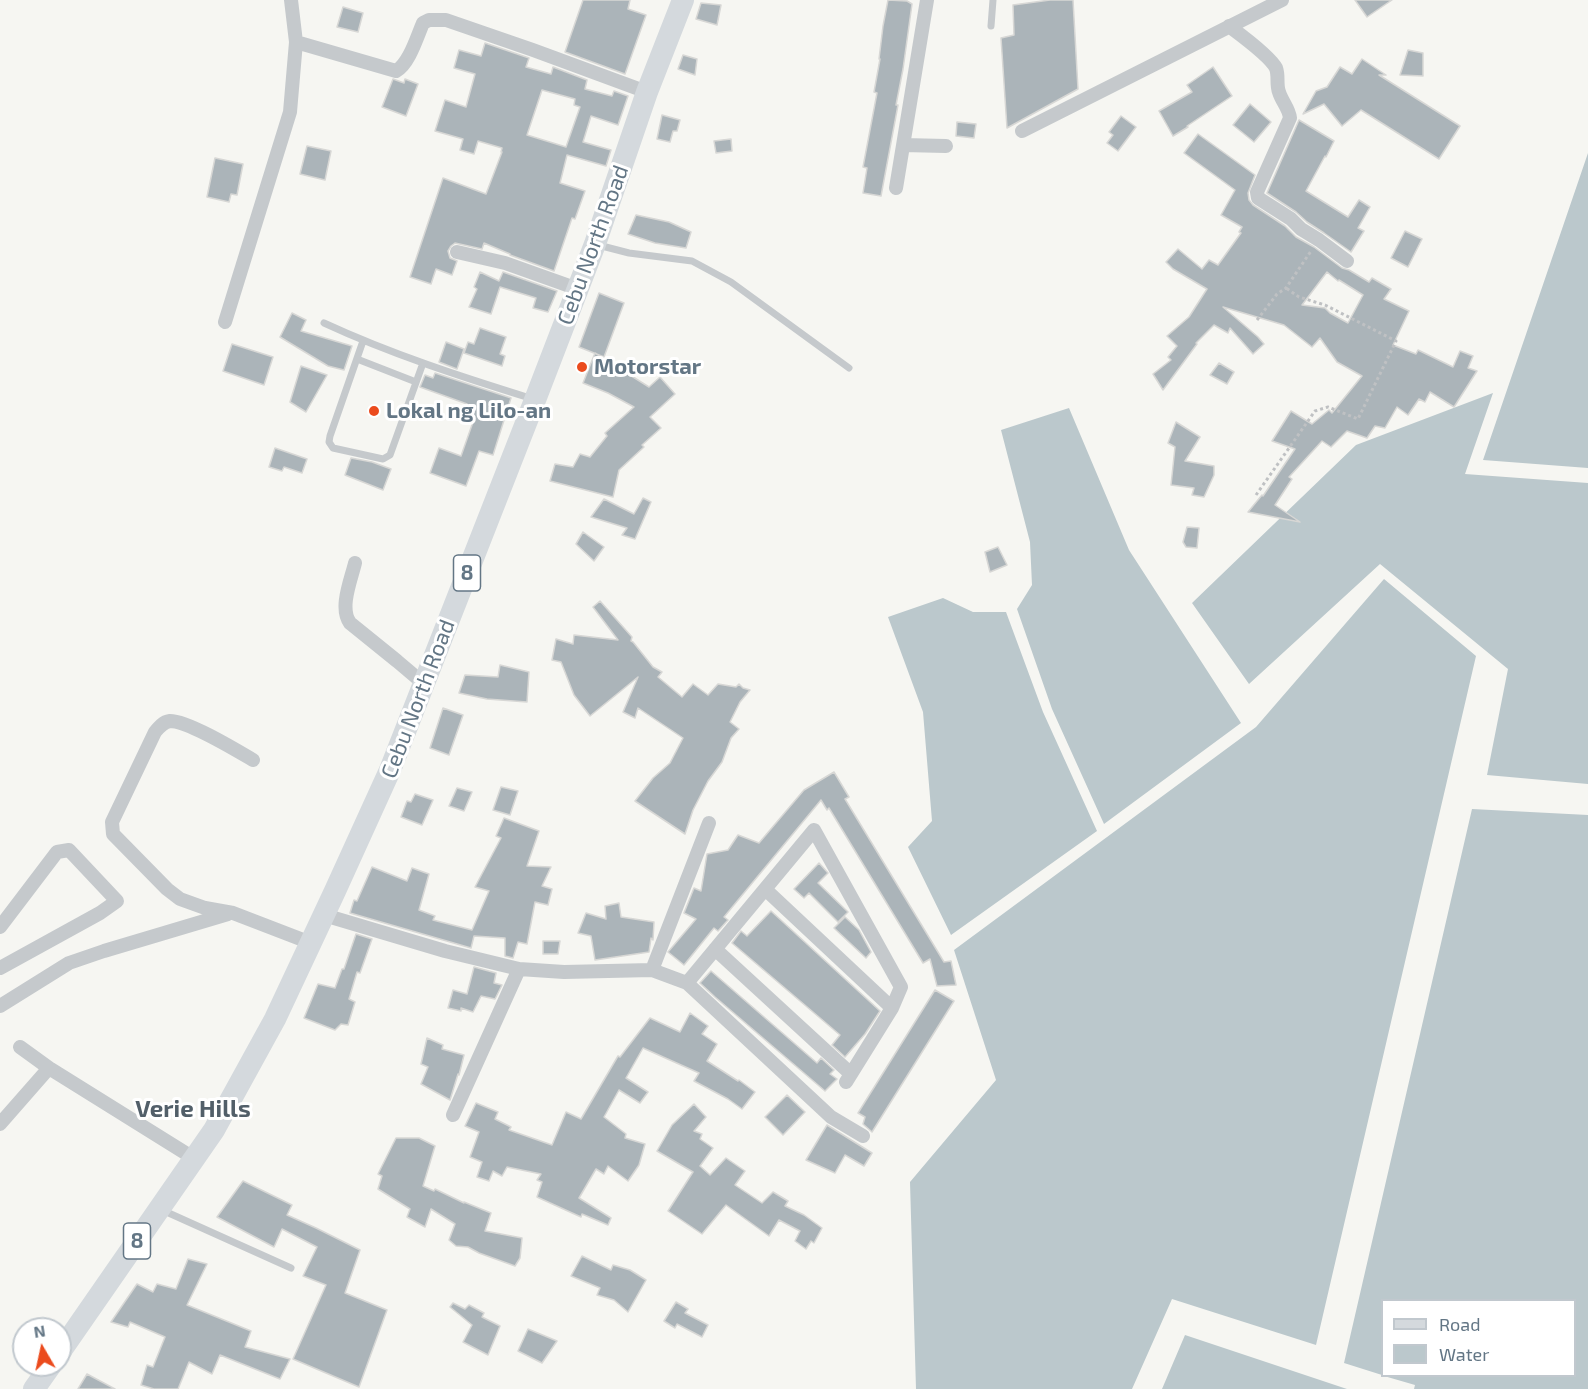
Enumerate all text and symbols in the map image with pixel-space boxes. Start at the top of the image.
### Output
street label: Cebu North Road [552,162,634,328]
place label: Motorstar [594,354,701,380]
marker: Motorstar [575,360,589,374]
place label: Lokal ng Lilo-an [386,398,551,424]
marker: Lokal ng Lilo-an [367,404,381,418]
road number: 8 [454,555,480,591]
street label: Cebu North Road [376,616,460,782]
district label: Verie Hills [135,1095,251,1123]
road number: 8 [124,1223,150,1259]
legend [1381,1299,1576,1377]
text: Road [1439,1313,1480,1335]
north arrow [12,1317,72,1377]
text: N [32,1320,47,1341]
text: Water [1439,1343,1489,1365]

